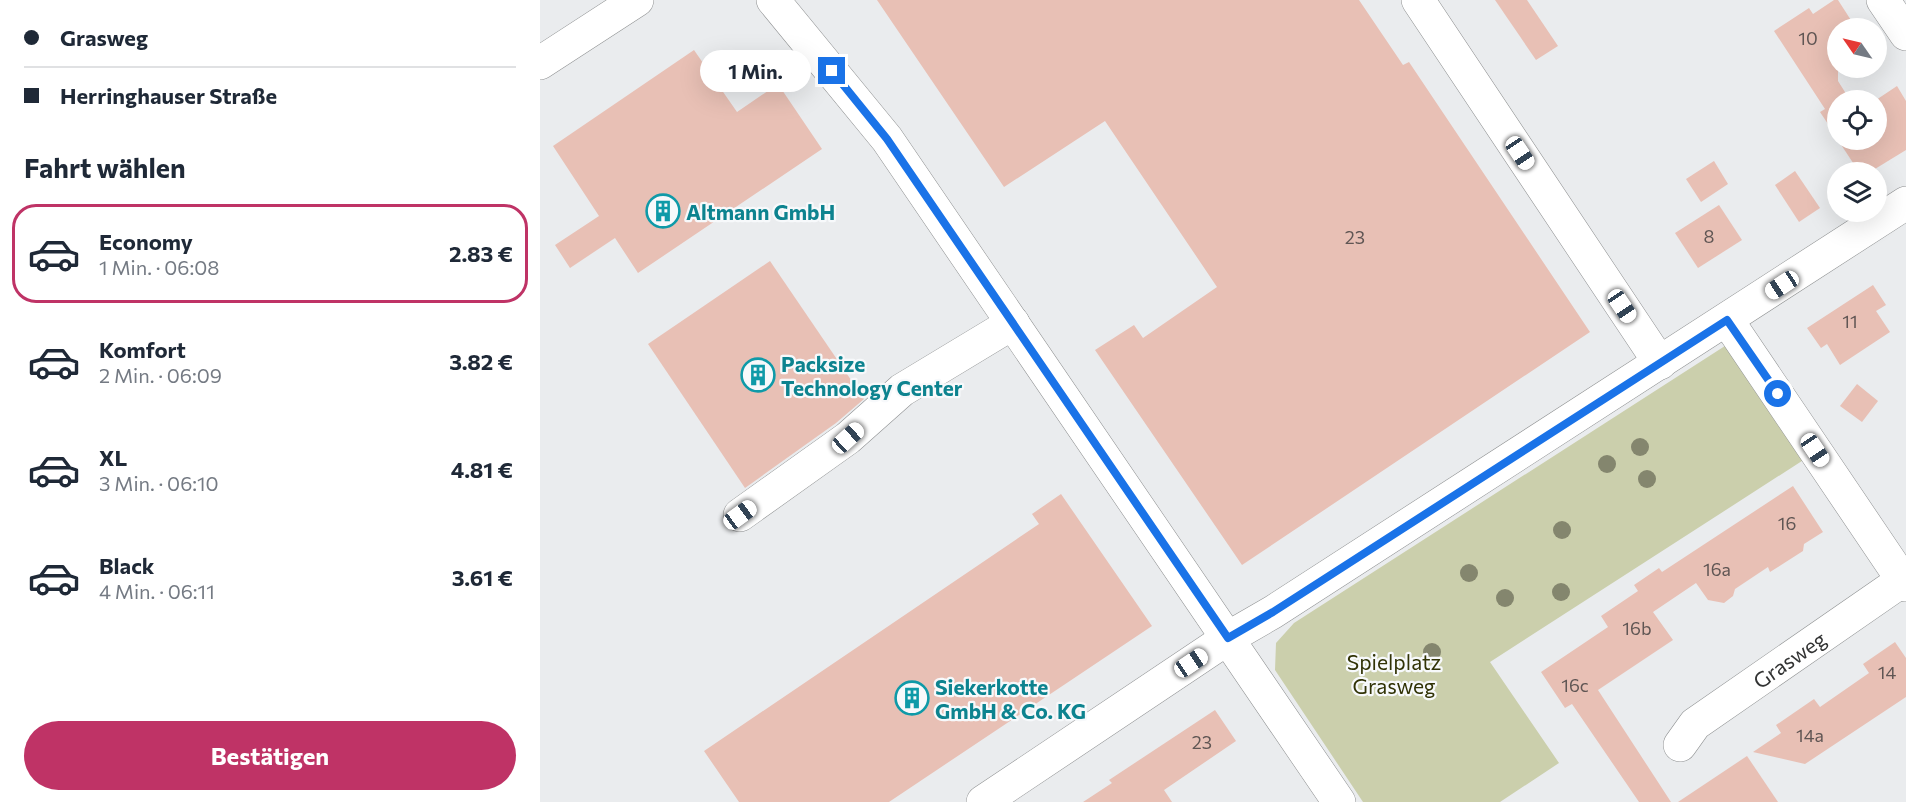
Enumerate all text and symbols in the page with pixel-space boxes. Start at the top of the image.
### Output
north arrow [1827,18,1887,78]
map controls [1827,18,1887,222]
text: Grasweg [60,24,148,51]
house number: 10 [1798,27,1818,49]
callout: 1 Min. [700,50,811,92]
route end [818,57,845,84]
text: 1 Min. [728,59,783,83]
text: Herringhauser Straße [60,82,277,109]
button: locate [1827,90,1887,150]
car [1502,133,1538,173]
text: Fahrt wählen [24,151,186,184]
button: layers [1827,162,1887,222]
building icon: Altmann GmbH [645,193,681,229]
place label: Altmann GmbH [686,199,835,224]
house number: 8 [1704,225,1715,247]
house number: 23 [1345,226,1365,248]
icon: car [27,227,81,281]
text: Economy [99,228,193,255]
text: 2.83 € [449,240,513,267]
text: 1 Min. · 06:08 [99,255,219,279]
car [1762,268,1802,302]
car [1604,286,1640,326]
house number: 11 [1842,310,1858,332]
icon: car [27,335,81,389]
text: Komfort [99,336,186,363]
text: 3.82 € [449,348,513,375]
place label: Packsize Technology Center [781,351,963,400]
building icon: Packsize Technology Center [740,357,776,393]
text: 2 Min. · 06:09 [99,363,222,387]
route start [1764,380,1791,407]
car [829,419,867,457]
car [1797,430,1833,470]
icon: car [27,443,81,497]
text: XL [99,444,127,471]
text: 4.81 € [451,456,513,483]
text: 3 Min. · 06:10 [99,471,219,495]
car [720,497,760,533]
house number: 16 [1778,512,1796,534]
icon: car [27,551,81,605]
text: Black [99,552,154,579]
house number: 16a [1703,558,1731,580]
text: 3.61 € [452,564,513,591]
text: 4 Min. · 06:11 [99,579,215,603]
house number: 16b [1622,617,1652,639]
street label: Grasweg [1748,625,1830,693]
car [1171,645,1211,681]
park label: Spielplatz Grasweg [1347,649,1441,698]
house number: 14 [1878,661,1896,683]
place label: Siekerkotte GmbH & Co. KG [935,674,1086,723]
house number: 16c [1561,674,1589,696]
building icon: Siekerkotte GmbH & Co. KG [894,680,930,716]
button: Bestätigen [24,721,516,790]
house number: 14a [1796,724,1824,746]
house number: 23 [1192,731,1212,753]

